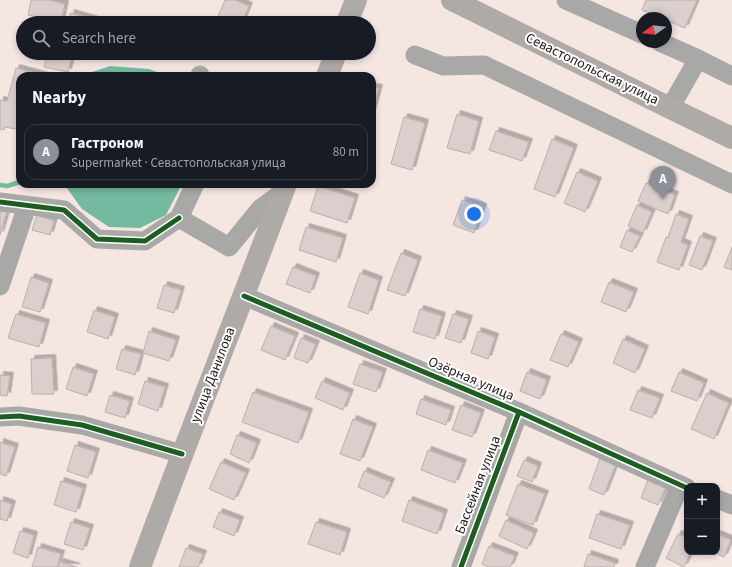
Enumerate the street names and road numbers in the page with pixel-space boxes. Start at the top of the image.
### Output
street label: Севастопольская улица [522,28,662,110]
street label: улица Данилова [186,324,240,426]
street label: Озёрная улица [425,352,517,406]
street label: Бассейная улица [450,433,506,537]

